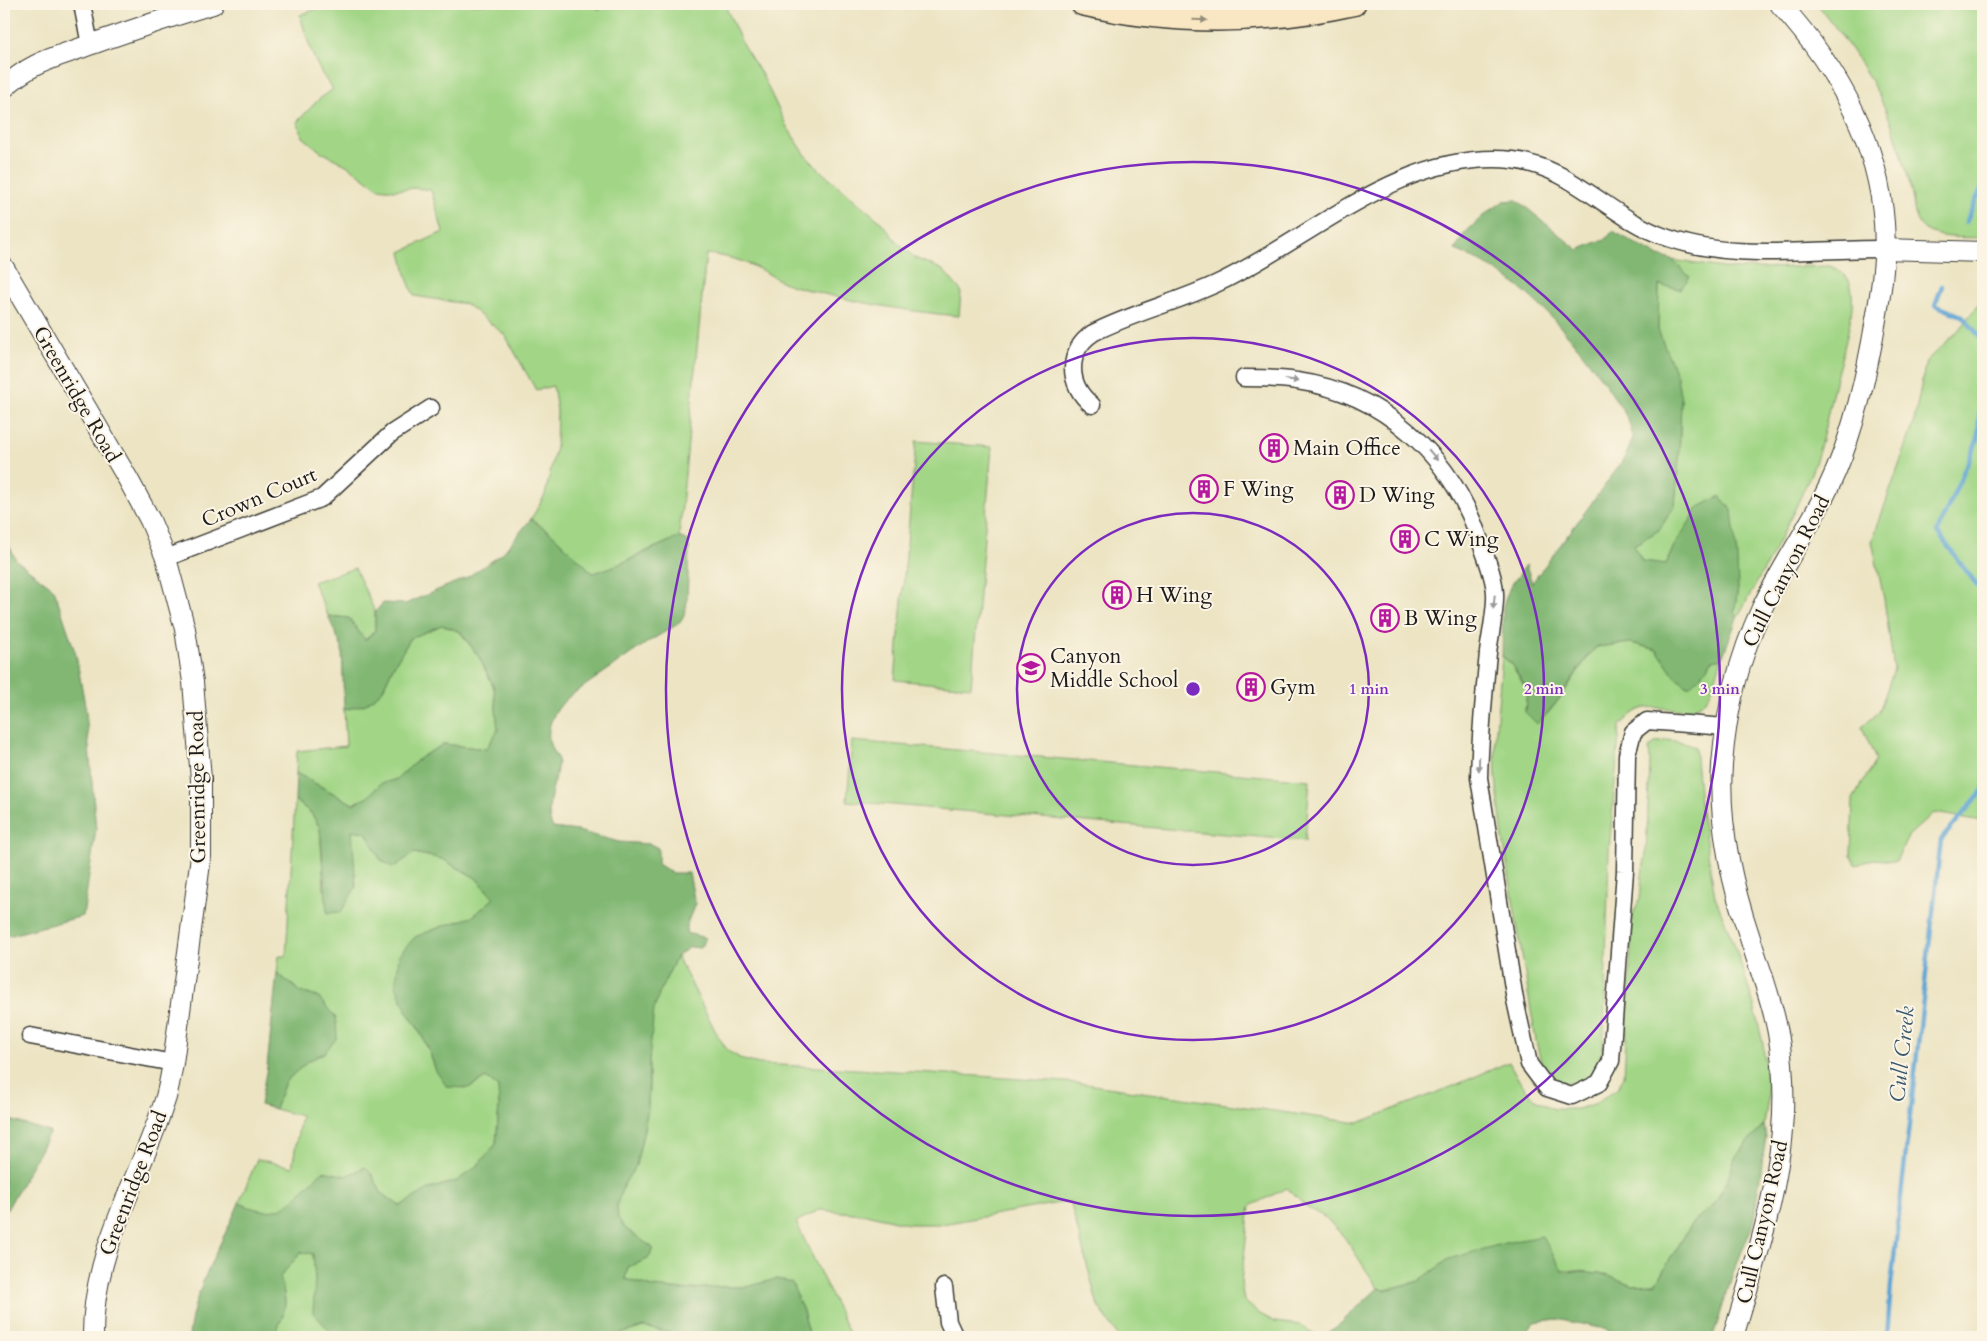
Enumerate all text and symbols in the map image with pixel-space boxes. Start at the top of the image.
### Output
one-way arrow [1192,16,1208,24]
street label: Greenridge Road [26,321,127,468]
one-way arrow [1285,377,1301,385]
building icon: Main Office [1259,433,1289,463]
place label: Main Office [1293,434,1401,463]
one-way arrow [1427,448,1438,461]
street label: Crown Court [197,460,322,535]
building icon: F Wing [1189,474,1219,504]
place label: F Wing [1223,475,1294,504]
building icon: D Wing [1325,480,1355,510]
place label: D Wing [1359,481,1435,510]
street label: Cull Canyon Road [1736,490,1837,652]
building icon: C Wing [1390,524,1420,554]
place label: C Wing [1424,525,1499,554]
building icon: H Wing [1102,580,1132,610]
place label: H Wing [1136,581,1212,610]
one-way arrow [1490,595,1498,611]
building icon: B Wing [1370,603,1400,633]
place label: B Wing [1404,604,1477,633]
place label: Canyon Middle School [1050,642,1178,695]
school or university icon: Canyon Middle School [1016,653,1046,683]
building icon: Gym [1236,672,1266,702]
place label: Gym [1270,673,1316,702]
text: 1 min [1349,679,1389,699]
text: 2 min [1524,679,1564,699]
text: 3 min [1700,679,1740,699]
centre of rings [1184,680,1202,698]
street label: Greenridge Road [182,710,213,864]
one-way arrow [1475,756,1483,772]
water label: Cull Creek [1882,1005,1922,1104]
street label: Greenridge Road [92,1106,174,1260]
street label: Cull Canyon Road [1730,1137,1795,1307]

